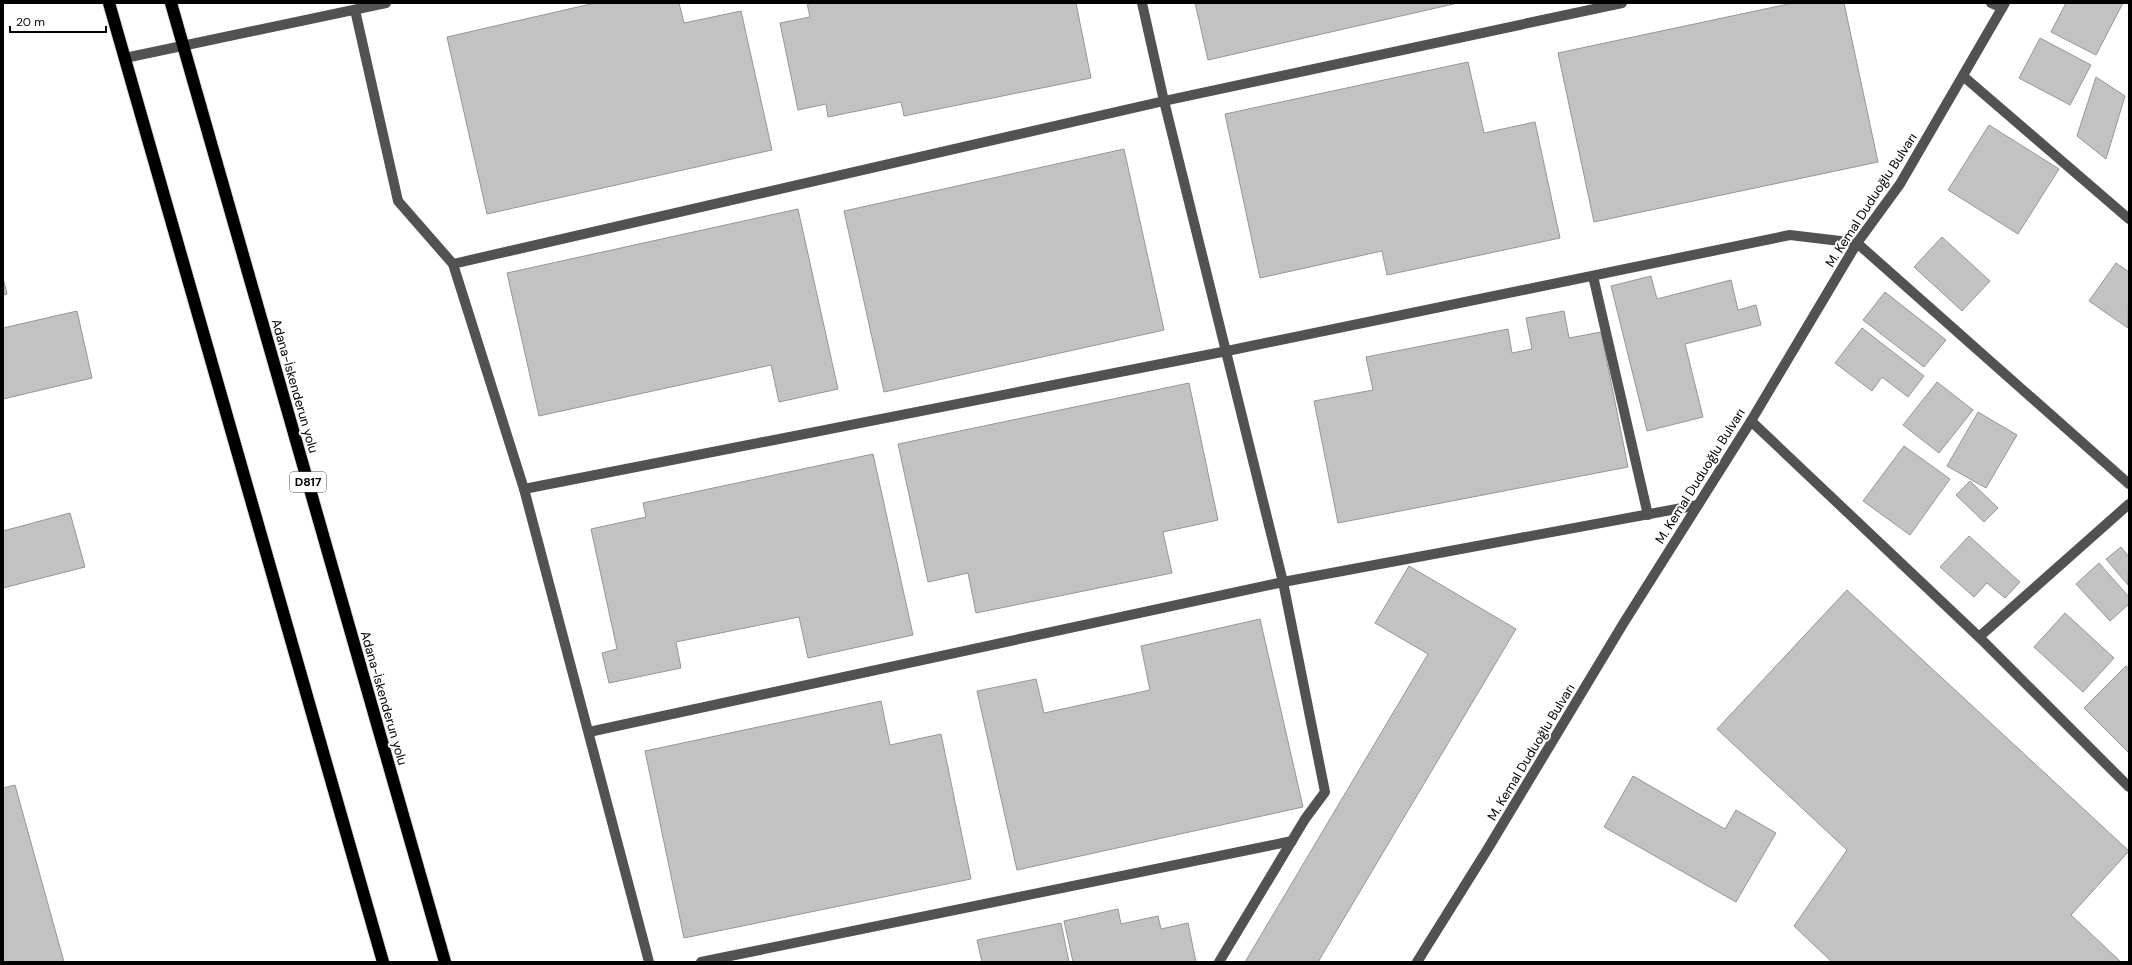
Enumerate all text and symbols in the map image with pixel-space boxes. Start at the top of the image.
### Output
scale bar [10,8,106,34]
text: 20 m [16,14,45,30]
street label: M. Kemal Duduoğlu Bulvarı [1821,130,1921,270]
street label: Adana-İskenderun yolu [268,317,322,455]
street label: M. Kemal Duduoğlu Bulvarı [1651,405,1749,547]
road number: D817 [290,472,326,492]
street label: Adana-İskenderun yolu [357,629,411,767]
street label: M. Kemal Duduoğlu Bulvarı [1483,681,1579,823]

